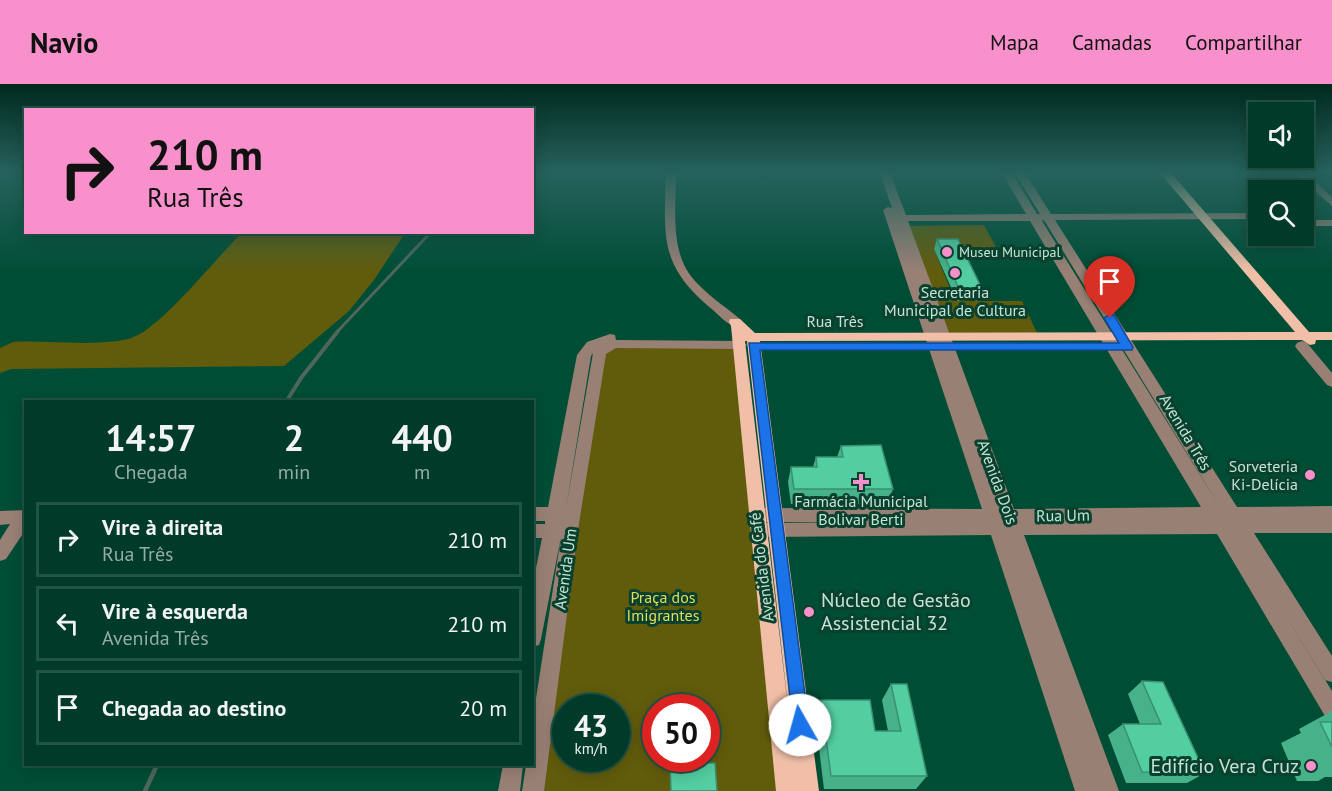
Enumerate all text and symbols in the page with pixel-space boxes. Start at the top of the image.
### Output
text: Navio [30,24,98,61]
text: Mapa [990,29,1039,56]
text: Camadas [1072,29,1152,56]
text: Compartilhar [1185,29,1302,56]
map controls [1248,102,1314,246]
button: sound [1248,102,1314,168]
text: 210 m [147,127,263,182]
icon: right [48,132,126,210]
text: Rua Três [147,180,244,214]
button: search [1248,180,1314,246]
place label: Museu Municipal [959,243,1061,261]
marker: Museu Municipal [940,245,954,259]
pin [1084,256,1135,318]
icon: arrive [1093,265,1126,298]
marker: Secretaria Municipal de Cultura [948,266,962,280]
place label: Secretaria Municipal de Cultura [884,282,1026,320]
street label: Rua Três [806,311,864,331]
street label: Avenida Três [1155,390,1217,474]
text: 14:57 [105,414,197,461]
text: 2 [284,414,304,461]
text: 440 [392,414,453,461]
street label: Avenida Dois [973,437,1023,527]
place label: Sorveteria Ki-Delícia [1229,456,1298,494]
text: Chegada [114,459,188,485]
text: min [278,459,310,485]
text: m [414,459,430,485]
marker: Sorveteria Ki-Delícia [1303,468,1317,482]
marker: Farmácia Municipal Bolivar Berti [854,475,868,489]
place label: Farmácia Municipal Bolivar Berti [794,491,928,529]
street label: Rua Um [1036,505,1090,525]
street label: Avenida do Café [744,511,778,623]
text: Vire à direita [102,513,223,541]
icon: right [51,523,84,556]
text: 210 m [447,526,507,554]
street label: Avenida Um [549,527,581,611]
text: Rua Três [102,541,174,567]
park label: Praça dos Imigrantes [627,587,700,625]
place label: Núcleo de Gestão Assistencial 32 [821,587,971,636]
text: Vire à esquerda [102,597,248,625]
marker: Núcleo de Gestão Assistencial 32 [802,605,816,619]
icon: left [51,607,84,640]
text: 210 m [447,610,507,638]
text: Avenida Três [102,625,209,651]
icon: arrive [51,691,84,724]
position arrow [768,693,832,757]
text: Chegada ao destino [102,694,286,722]
text: 20 m [459,694,507,722]
speed limit sign: 50 [642,694,720,772]
text: 43 [574,706,608,745]
text: km/h [575,739,607,758]
place label: Edifício Vera Cruz [1151,753,1299,779]
marker: Edifício Vera Cruz [1304,759,1318,773]

